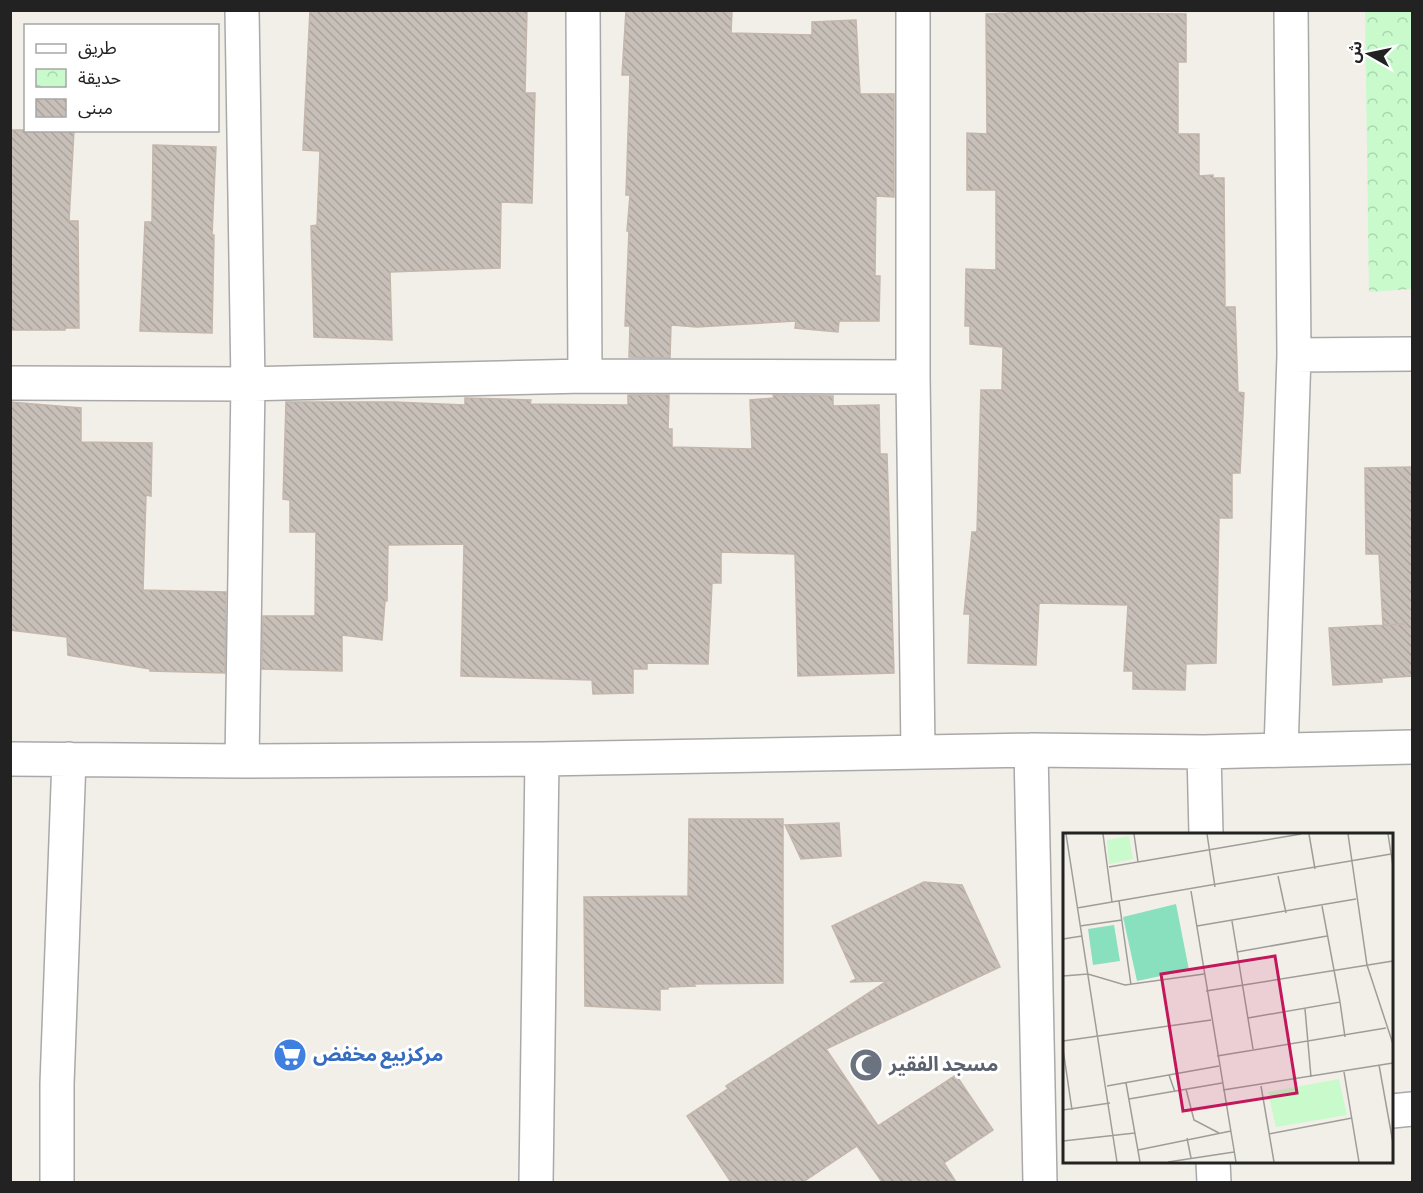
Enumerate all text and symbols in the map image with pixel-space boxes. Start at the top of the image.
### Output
legend [24,24,219,132]
north arrow [1339,24,1399,84]
text: طريق [78,38,117,59]
text: ش [1345,39,1367,64]
text: حديقة [78,68,121,89]
text: مبنى [78,98,113,119]
inset map [1063,833,1393,1163]
supermarket icon: مركزبيع مخفض [272,1037,308,1073]
place label: مركزبيع مخفض [313,1043,444,1069]
mosque icon: مسجد الفقير [848,1047,884,1083]
place label: مسجد الفقير [888,1053,998,1077]

